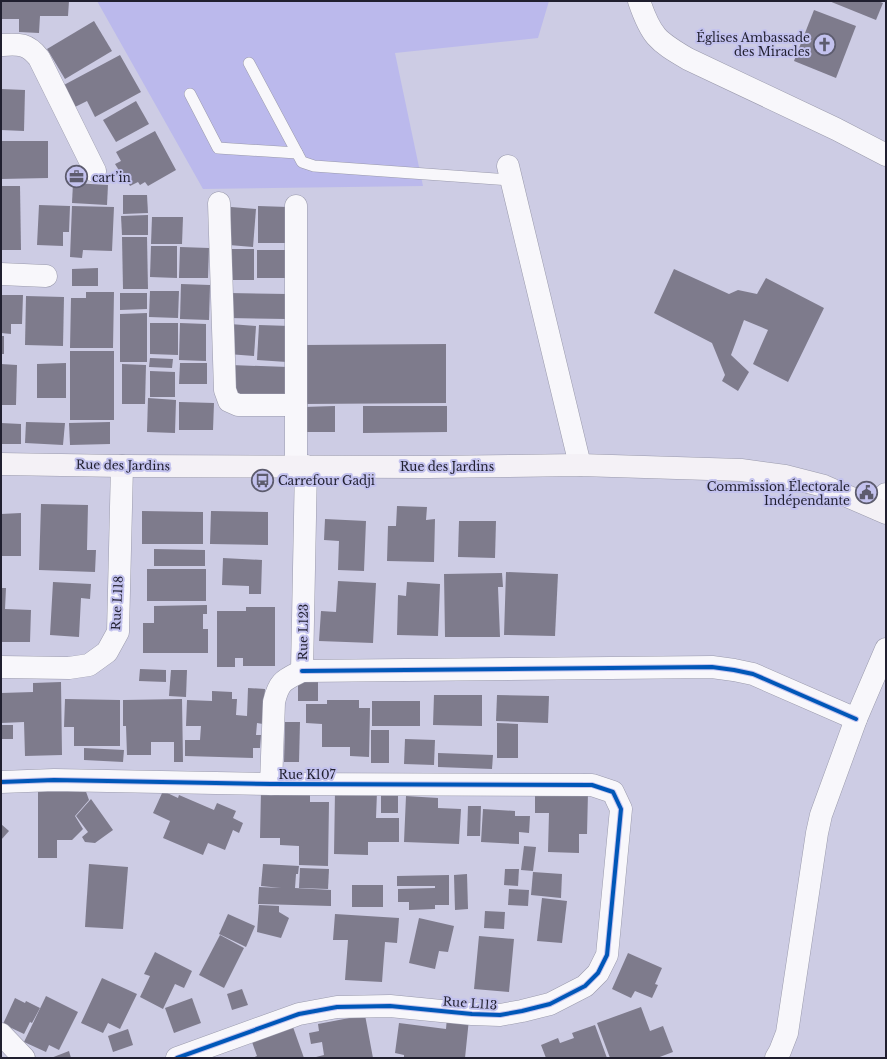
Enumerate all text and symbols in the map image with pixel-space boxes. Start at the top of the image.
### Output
place label: Églises Ambassade des Miracles [696,29,810,59]
church icon: Églises Ambassade des Miracles [812,31,838,57]
office icon: cart’in [64,164,90,190]
place label: cart’in [92,170,131,185]
street label: Rue des Jardins [76,457,170,473]
street label: Rue des Jardins [400,459,494,474]
bus stop icon: Carrefour Gadji [249,467,275,493]
place label: Carrefour Gadji [278,473,375,488]
place label: Commission Électorale Indépendante [707,478,850,508]
public building icon: Commission Électorale Indépendante [853,480,879,506]
street label: Rue L118 [108,575,126,631]
street label: Rue L123 [295,604,311,660]
street label: Rue K107 [278,767,337,782]
street label: Rue L113 [442,994,498,1012]

